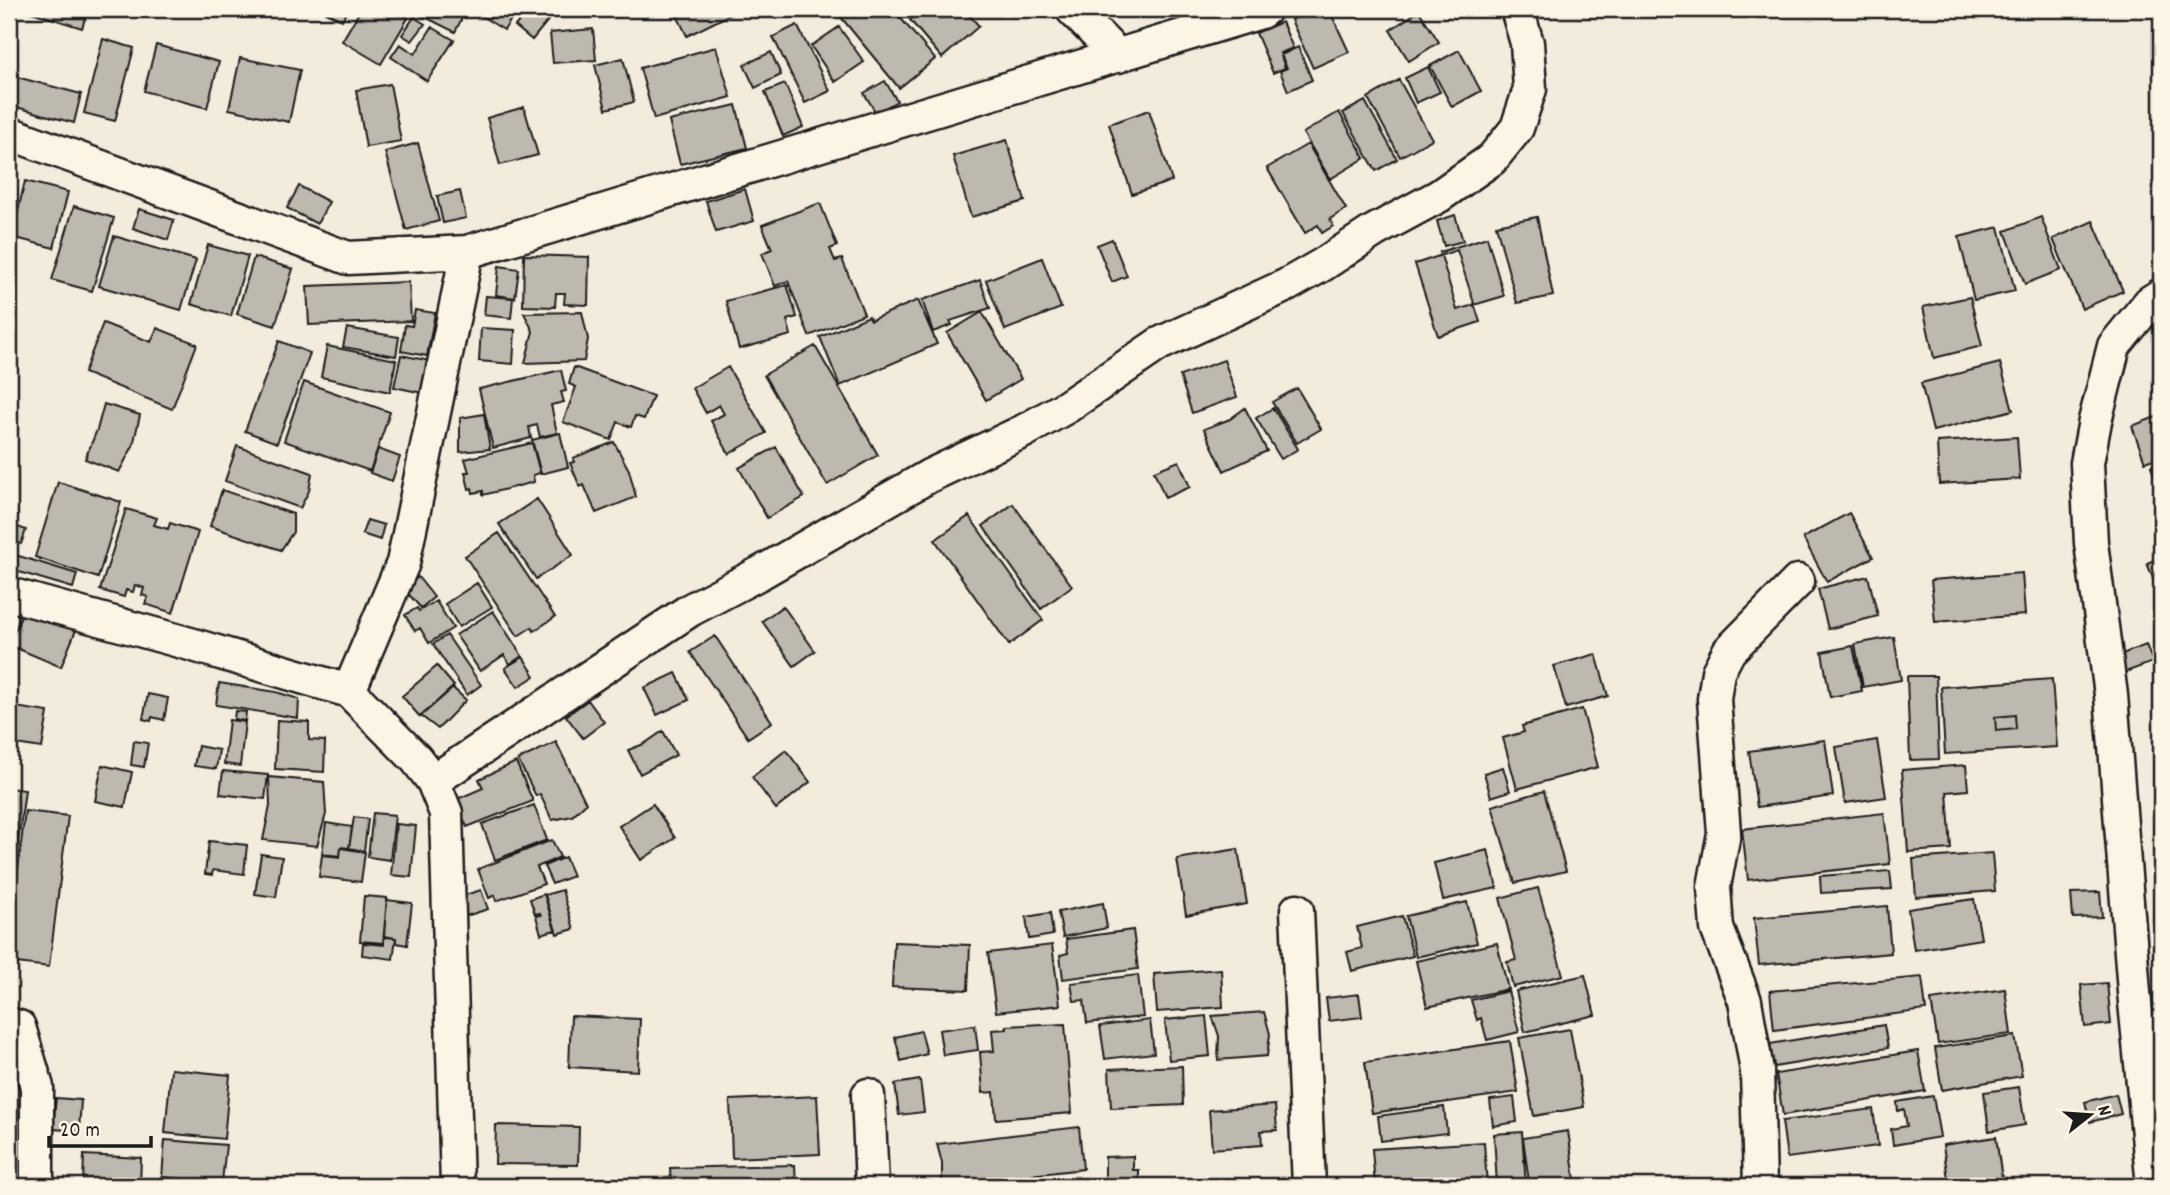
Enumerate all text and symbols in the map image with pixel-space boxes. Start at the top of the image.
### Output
north arrow [2054,1080,2124,1150]
text: N [2089,1103,2117,1119]
scale bar [49,1104,150,1148]
text: 20 m [60,1117,100,1147]

